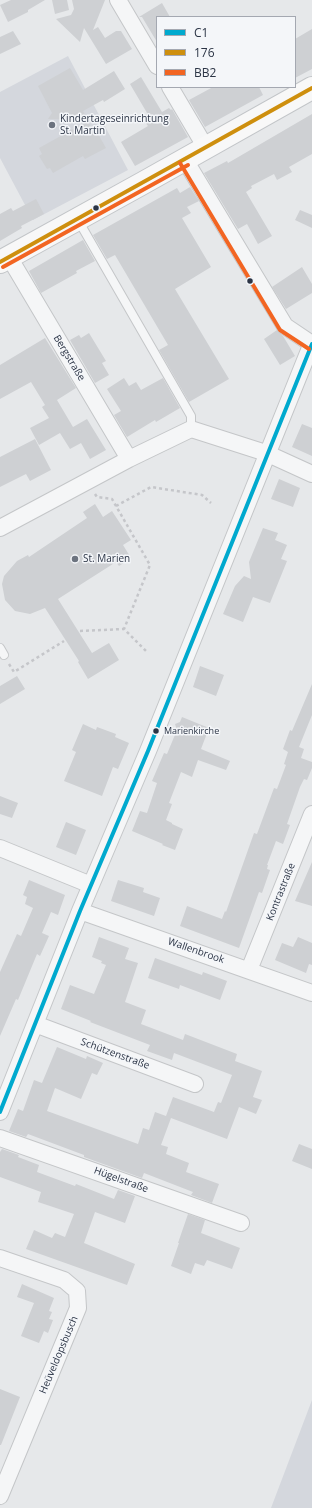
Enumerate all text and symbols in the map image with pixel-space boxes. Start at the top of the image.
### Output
legend [156,16,296,88]
text: C1 [194,24,208,41]
text: 176 [194,44,215,61]
text: BB2 [194,64,216,81]
place label: Kindertageseinrichtung St. Martin [60,113,169,136]
marker: Kindertageseinrichtung St. Martin [47,120,57,130]
unlabelled marker [91,203,101,213]
unlabelled marker [245,276,255,286]
street label: Bergstraße [51,333,87,383]
place label: St. Marien [83,553,130,565]
marker: St. Marien [70,554,80,564]
marker: Marienkirche [151,726,161,736]
place label: Marienkirche [164,726,219,736]
street label: Kontrastraße [264,861,298,923]
street label: Wallenbrook [166,936,226,966]
street label: Schützenstraße [79,1036,151,1072]
street label: Hügelstraße [92,1165,150,1195]
street label: Heüveldopsbusch [37,1314,81,1396]

